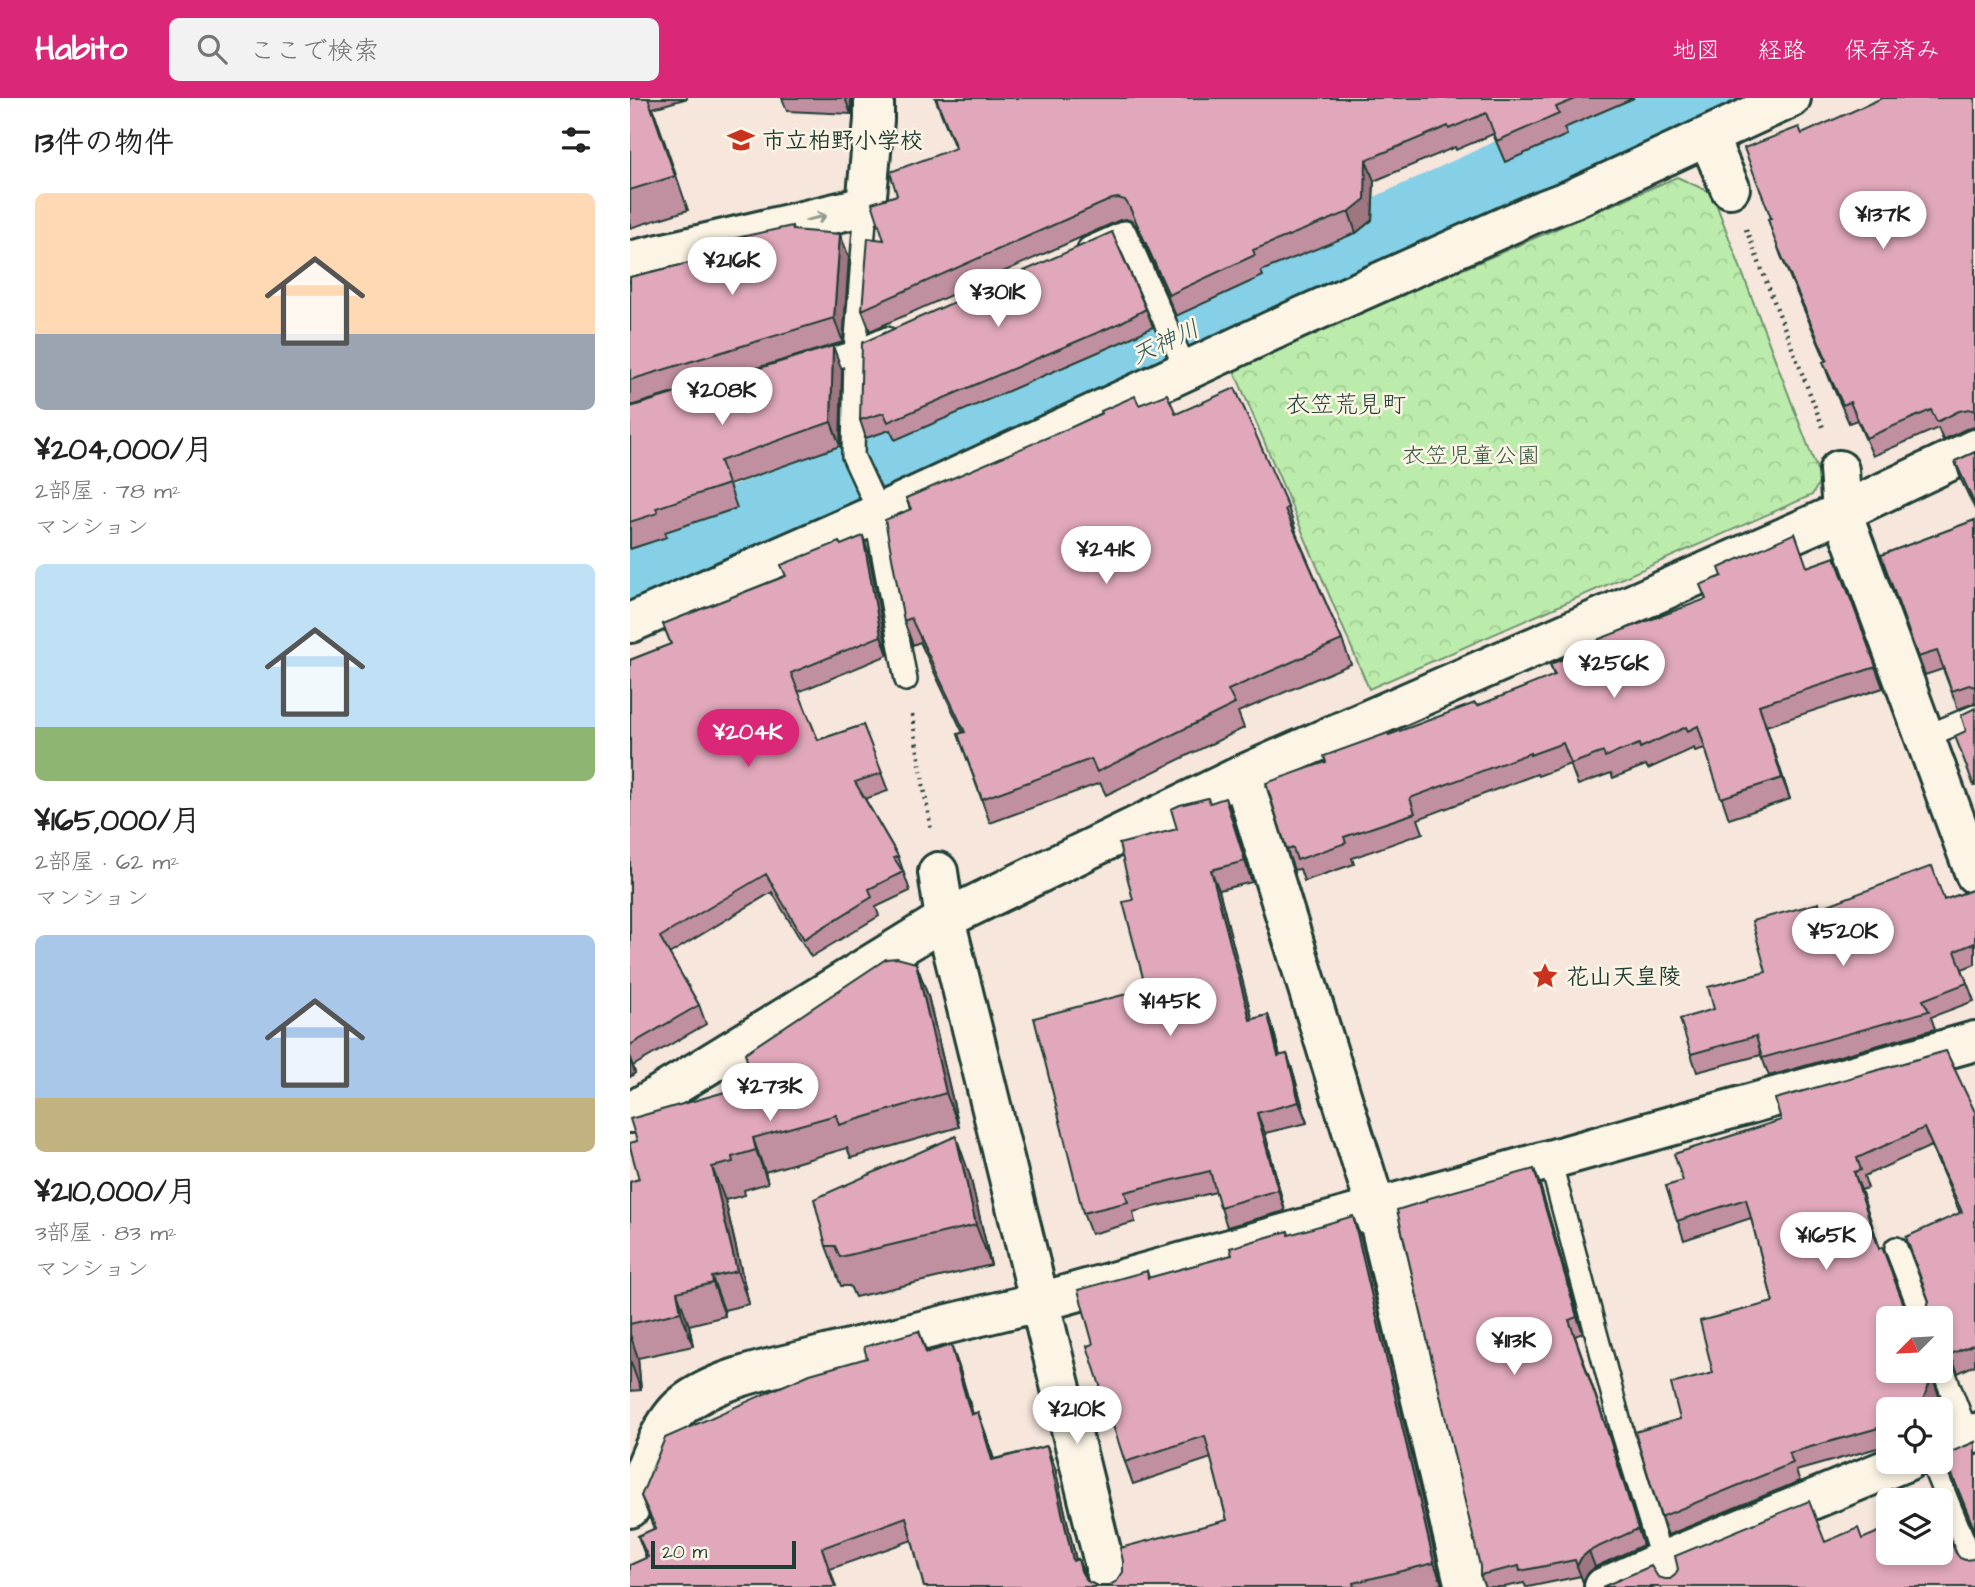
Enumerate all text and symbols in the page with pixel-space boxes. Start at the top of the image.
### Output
search box [169,18,659,81]
text: Habito [35,26,127,72]
icon: search [193,30,231,68]
text: ここで検索 [249,33,379,69]
text: 地図 [1672,34,1720,68]
text: 経路 [1758,34,1806,68]
text: 保存済み [1844,34,1940,68]
icon: filters [557,121,595,159]
text: 13件の物件 [35,122,174,164]
school or university icon: 市立柏野小学校 [726,125,756,155]
place label: 市立柏野小学校 [762,125,923,157]
pin: ¥137K [1834,192,1932,251]
text: ¥137K [1855,198,1911,230]
one-way arrow [804,211,827,224]
icon: home [252,238,378,364]
pin: ¥216K [683,238,781,297]
text: ¥216K [704,244,760,276]
pin: ¥301K [949,270,1047,329]
text: ¥301K [970,276,1026,308]
water label: 天神川 [1126,312,1205,374]
pin: ¥208K [673,368,771,427]
text: ¥208K [688,374,756,406]
district label: 衣笠荒見町 [1286,388,1406,422]
text: ¥204,000/月 [35,429,213,471]
park label: 衣笠児童公園 [1402,440,1540,472]
text: 2部屋 · 78 m² [35,475,181,507]
text: マンション [35,511,149,543]
pin: ¥241K [1057,526,1155,586]
text: ¥241K [1077,533,1135,565]
icon: home [252,609,378,735]
pin: ¥256K [1565,640,1663,700]
text: ¥256K [1579,647,1649,679]
pin: ¥204K [699,710,797,769]
text: ¥204K [713,716,783,748]
text: ¥165,000/月 [35,800,201,842]
text: 2部屋 · 62 m² [35,846,179,878]
text: マンション [35,882,149,914]
pin: ¥520K [1794,908,1892,968]
text: ¥520K [1808,915,1878,947]
place icon: 花山天皇陵 [1530,961,1560,991]
place label: 花山天皇陵 [1566,961,1681,993]
pin: ¥145K [1121,978,1219,1038]
icon: home [252,980,378,1106]
text: ¥145K [1139,985,1201,1017]
pin: ¥273K [721,1063,819,1123]
text: ¥273K [737,1070,803,1102]
text: ¥210,000/月 [35,1171,197,1213]
pin: ¥165K [1777,1212,1875,1272]
text: 3部屋 · 83 m² [35,1217,177,1249]
text: ¥165K [1796,1219,1856,1251]
text: マンション [35,1253,149,1285]
north arrow [1876,1306,1953,1382]
map controls [1876,1306,1953,1565]
pin: ¥113K [1465,1318,1563,1377]
text: ¥113K [1492,1324,1536,1356]
pin: ¥210K [1028,1386,1126,1446]
text: ¥210K [1049,1393,1105,1425]
button: locate [1876,1397,1953,1474]
button: layers [1876,1488,1953,1565]
scale bar [651,1538,796,1570]
text: 20 m [662,1539,707,1566]

